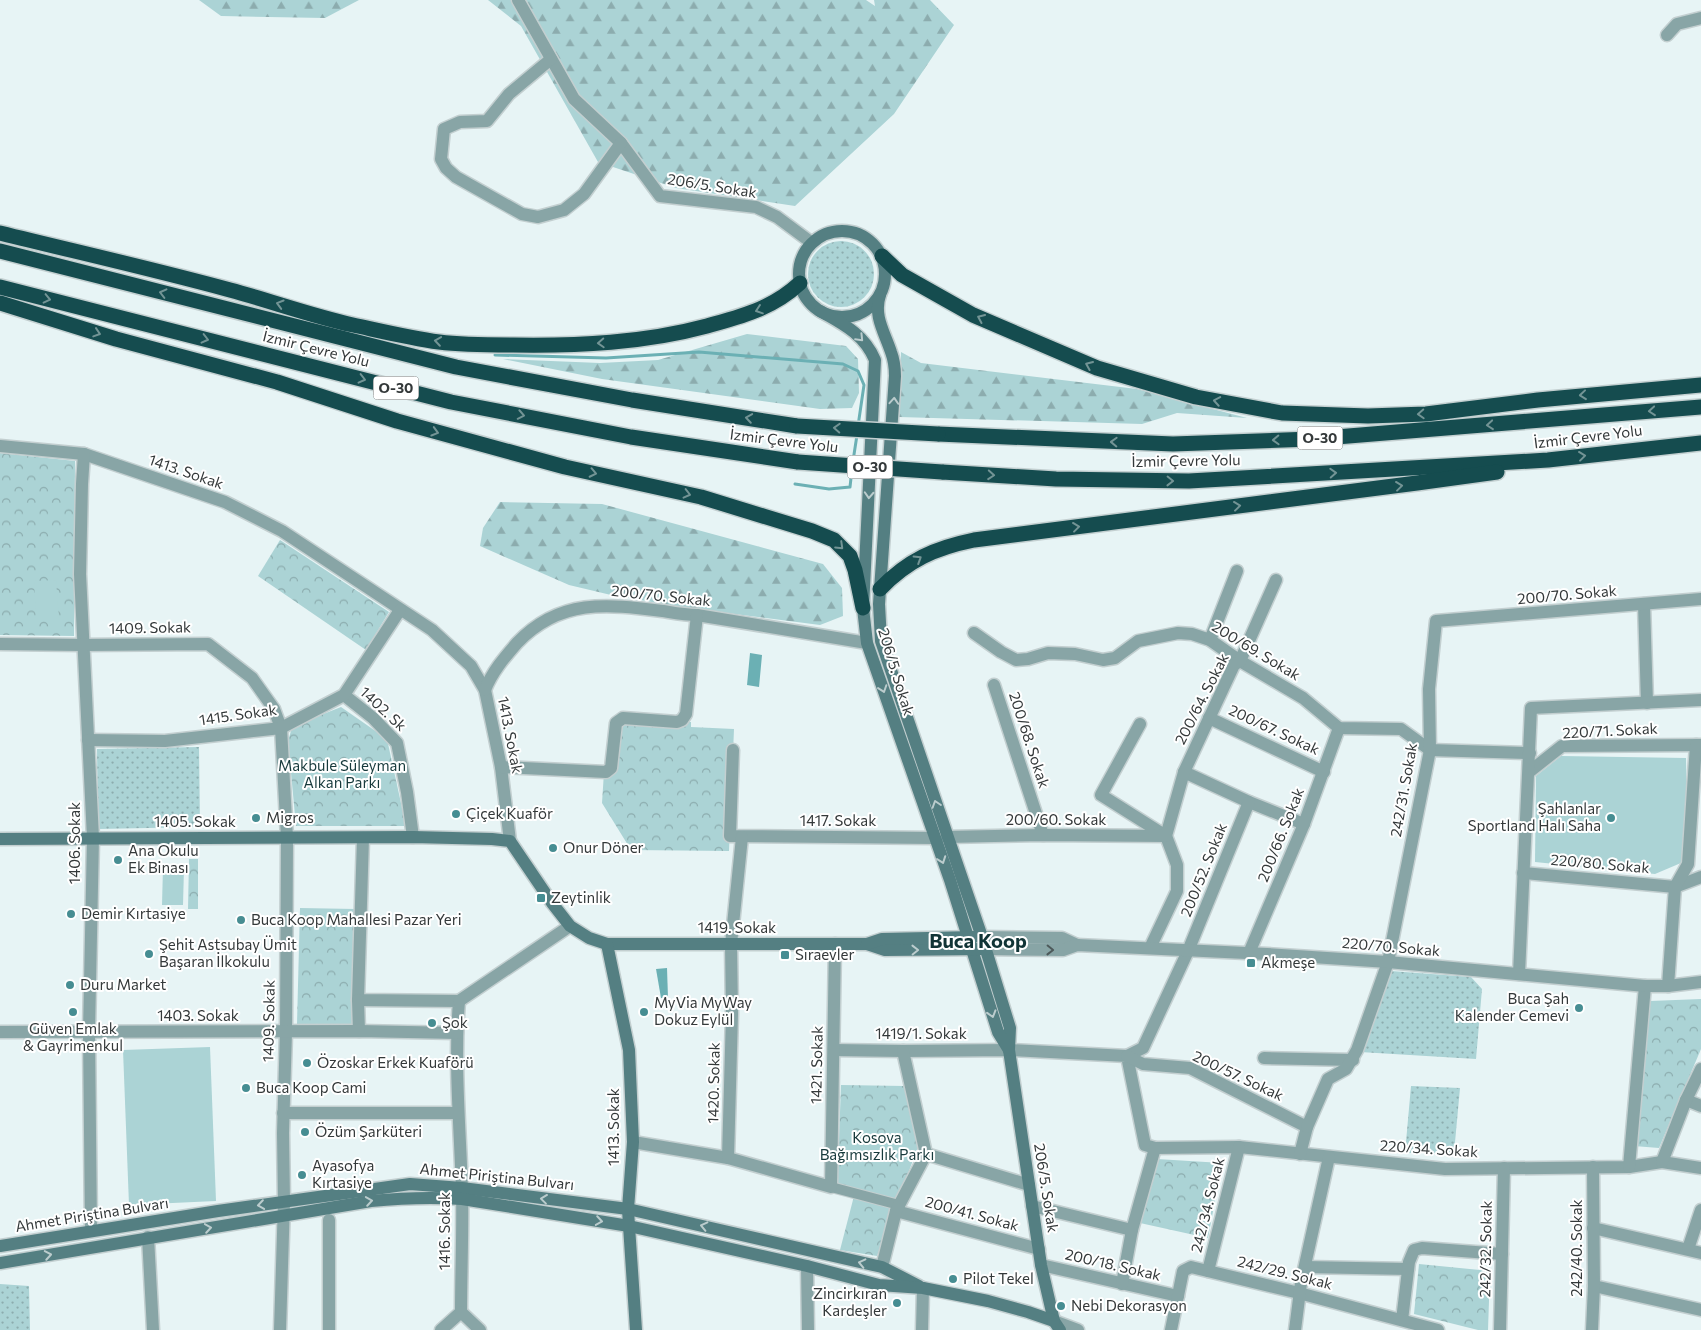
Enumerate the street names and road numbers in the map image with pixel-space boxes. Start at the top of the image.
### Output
street label: 206/5. Sokak [666,169,758,201]
street label: İzmir Çevre Yolu [261,326,371,370]
road number: O-30 [374,376,418,399]
street label: İzmir Çevre Yolu [1533,420,1643,452]
street label: İzmir Çevre Yolu [729,424,839,456]
road number: O-30 [1298,426,1342,449]
street label: 1413. Sokak [147,450,226,492]
street label: İzmir Çevre Yolu [1131,450,1241,470]
road number: O-30 [848,456,892,478]
street label: 200/70. Sokak [610,581,712,609]
street label: 200/70. Sokak [1516,581,1617,607]
street label: 1409. Sokak [109,617,191,637]
street label: 200/69. Sokak [1209,617,1304,684]
street label: 206/5. Sokak [875,626,919,717]
street label: 200/64. Sokak [1170,650,1232,747]
street label: 1402. Sk [357,682,411,734]
street label: 200/68. Sokak [1006,689,1054,790]
street label: 1413. Sokak [495,695,527,775]
street label: 1415. Sokak [198,700,278,728]
street label: 200/67. Sokak [1226,700,1323,758]
street label: 220/71. Sokak [1562,719,1658,741]
street label: 242/31. Sokak [1386,741,1420,838]
street label: 200/66. Sokak [1253,785,1307,884]
street label: 1406. Sokak [65,802,83,884]
street label: 200/60. Sokak [1006,810,1106,828]
street label: 1417. Sokak [800,811,876,829]
street label: 1405. Sokak [154,812,236,830]
street label: 200/52. Sokak [1176,820,1230,919]
street label: 220/80. Sokak [1550,850,1650,876]
street label: 1419. Sokak [698,918,776,936]
street label: 220/70. Sokak [1341,933,1441,959]
street label: 1409. Sokak [258,980,278,1062]
street label: 1403. Sokak [157,1006,239,1024]
street label: 1419/1. Sokak [875,1024,967,1042]
street label: 1421. Sokak [806,1026,826,1104]
street label: 1420. Sokak [703,1042,723,1124]
street label: 200/57. Sokak [1190,1046,1287,1104]
street label: 1413. Sokak [604,1088,622,1166]
street label: 220/34. Sokak [1379,1136,1479,1160]
street label: 206/5. Sokak [1031,1142,1063,1234]
street label: 242/34. Sokak [1186,1155,1228,1254]
street label: Ahmet Piriştina Bulvarı [419,1159,575,1193]
street label: 1416. Sokak [435,1192,453,1270]
street label: 200/41. Sokak [923,1192,1021,1234]
street label: Ahmet Piriştina Bulvarı [14,1193,170,1235]
street label: 242/40. Sokak [1567,1199,1585,1297]
street label: 242/32. Sokak [1475,1200,1495,1298]
street label: 200/18. Sokak [1064,1244,1163,1284]
street label: 242/29. Sokak [1236,1252,1335,1293]

